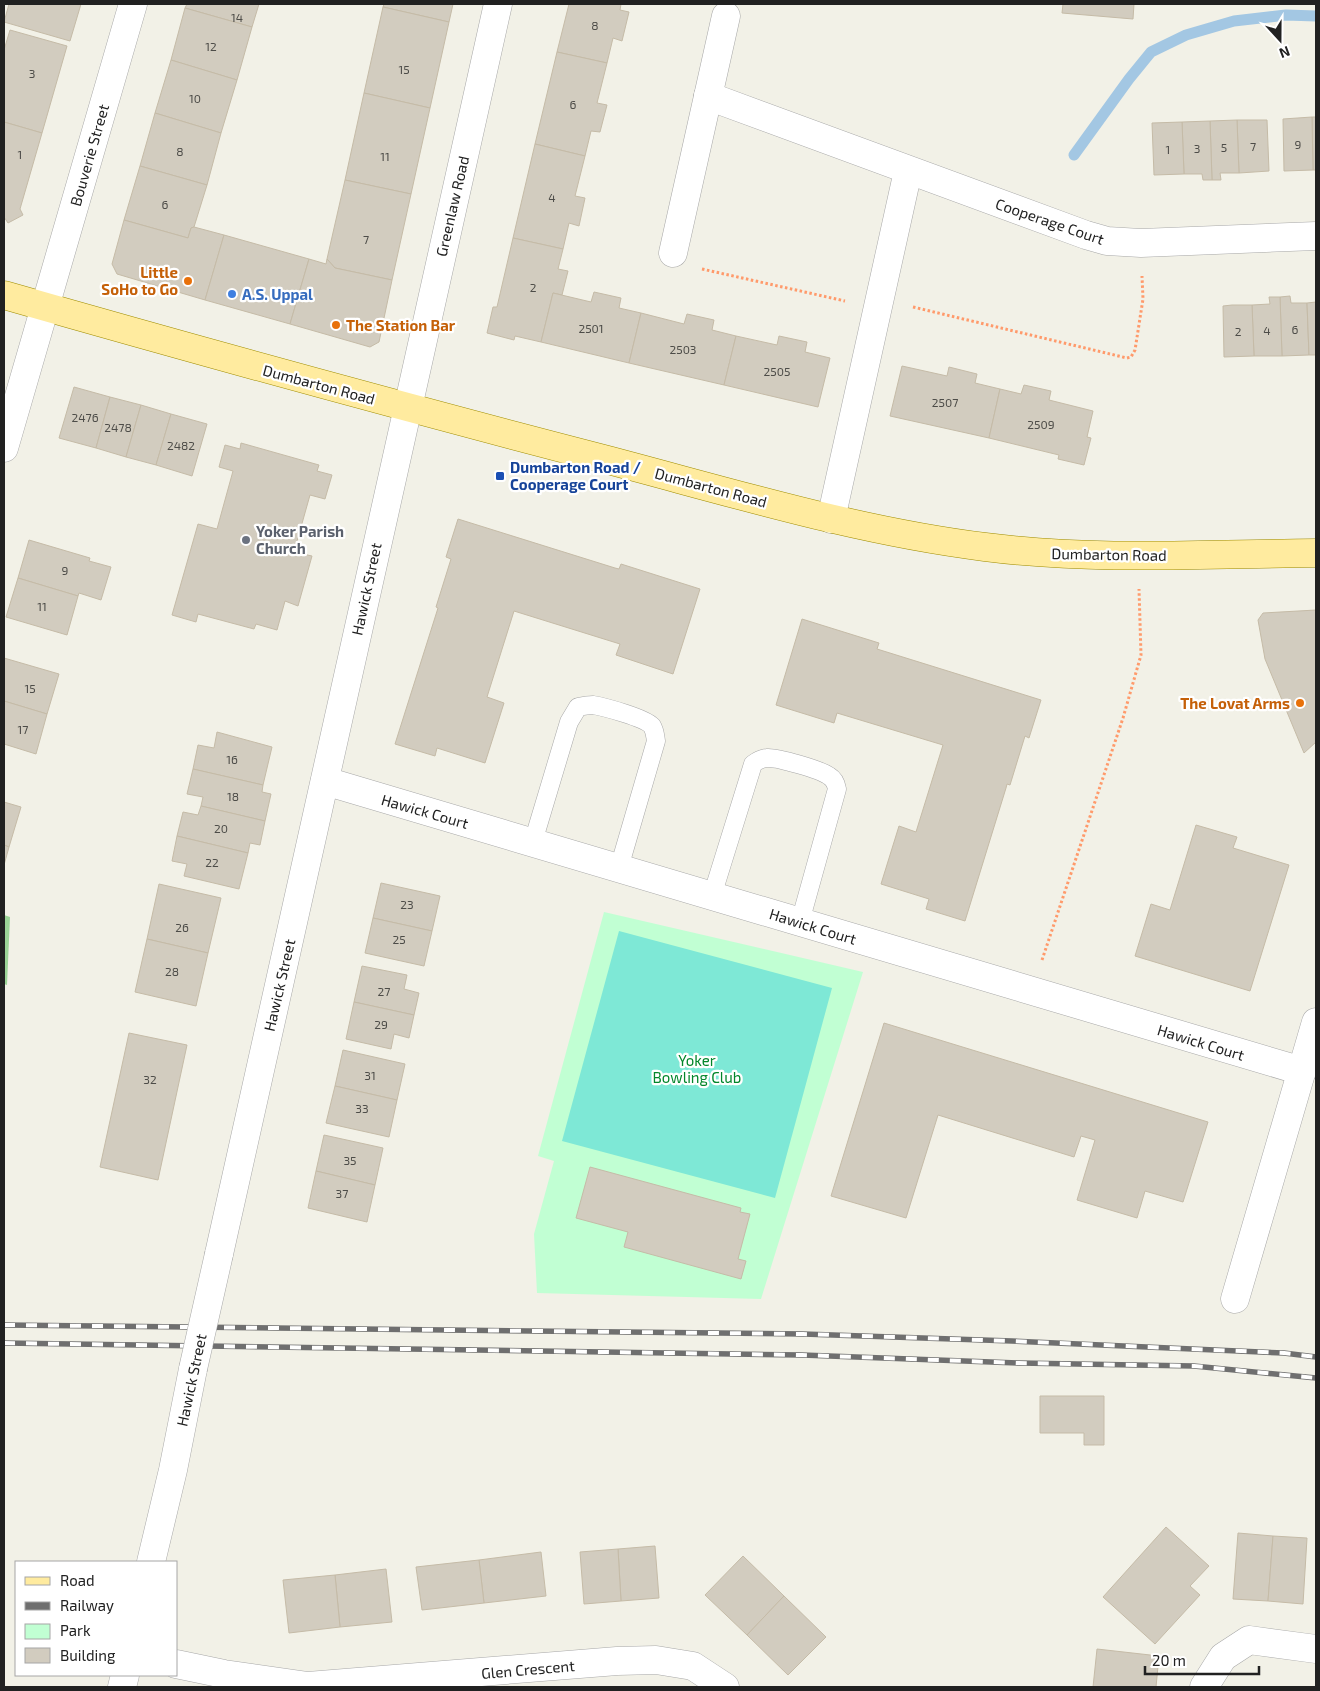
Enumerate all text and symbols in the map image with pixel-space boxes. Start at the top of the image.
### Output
house number: 14 [231,10,243,24]
north arrow [1255,15,1305,65]
house number: 8 [591,18,599,32]
house number: 12 [205,39,217,53]
text: N [1277,43,1293,62]
house number: 15 [398,62,410,76]
house number: 3 [29,66,35,80]
house number: 10 [189,91,201,105]
house number: 6 [570,97,577,111]
street label: Bouverie Street [66,102,112,208]
house number: 9 [1295,137,1302,151]
house number: 7 [1250,139,1256,153]
house number: 5 [1221,140,1227,154]
house number: 3 [1194,141,1200,155]
house number: 1 [1166,142,1170,156]
house number: 8 [176,144,184,158]
house number: 1 [18,147,22,161]
house number: 11 [380,149,390,163]
street label: Greenlaw Road [432,154,472,258]
house number: 4 [548,190,556,204]
street label: Cooperage Court [993,194,1107,248]
house number: 6 [162,197,169,211]
house number: 7 [363,232,369,246]
place label: Little SoHo to Go [101,263,178,298]
marker: Little SoHo to Go [182,275,194,287]
house number: 2 [530,280,537,294]
place label: A.S. Uppal [242,285,313,303]
marker: A.S. Uppal [226,288,238,300]
place label: The Station Bar [346,316,456,334]
marker: The Station Bar [330,319,342,331]
house number: 2501 [578,321,604,335]
house number: 6 [1292,322,1299,336]
house number: 4 [1263,323,1271,337]
house number: 2 [1235,324,1242,338]
house number: 2503 [669,342,697,356]
street label: Dumbarton Road [261,360,377,408]
house number: 2505 [764,364,790,378]
house number: 2507 [932,395,958,409]
house number: 2476 [71,410,99,424]
house number: 2509 [1027,417,1055,431]
house number: 2478 [104,420,132,434]
house number: 2482 [167,438,195,452]
place label: Dumbarton Road / Cooperage Court [510,458,641,493]
street label: Dumbarton Road [653,463,769,511]
marker: Dumbarton Road / Cooperage Court [494,470,506,482]
place label: Yoker Parish Church [256,522,344,557]
marker: Yoker Parish Church [240,534,252,546]
street label: Hawick Street [347,541,385,637]
street label: Dumbarton Road [1051,544,1167,564]
house number: 9 [62,563,69,577]
house number: 11 [37,599,47,613]
house number: 15 [24,681,36,695]
place label: The Lovat Arms [1180,694,1290,712]
marker: The Lovat Arms [1294,697,1306,709]
house number: 17 [18,722,28,736]
house number: 16 [226,752,238,766]
house number: 18 [227,789,239,803]
street label: Hawick Court [379,790,471,832]
house number: 20 [214,821,228,835]
house number: 22 [205,855,219,869]
house number: 23 [400,897,414,911]
street label: Hawick Court [767,904,859,948]
house number: 26 [175,920,189,934]
house number: 25 [392,932,406,946]
street label: Hawick Street [260,937,298,1033]
house number: 28 [165,964,179,978]
house number: 27 [378,984,390,998]
house number: 29 [374,1017,388,1031]
street label: Hawick Court [1155,1020,1247,1064]
park label: Yoker Bowling Club [653,1051,741,1086]
house number: 31 [364,1068,376,1082]
house number: 32 [143,1072,157,1086]
house number: 33 [355,1101,369,1115]
house number: 35 [343,1153,357,1167]
house number: 37 [336,1186,348,1200]
street label: Hawick Street [172,1332,210,1428]
legend [15,1561,178,1676]
text: Road [60,1571,95,1589]
text: Railway [60,1596,114,1614]
text: Park [60,1621,91,1639]
scale bar [1145,1644,1259,1676]
text: Building [60,1646,116,1664]
text: 20 m [1152,1651,1186,1669]
street label: Glen Crescent [481,1656,576,1682]

